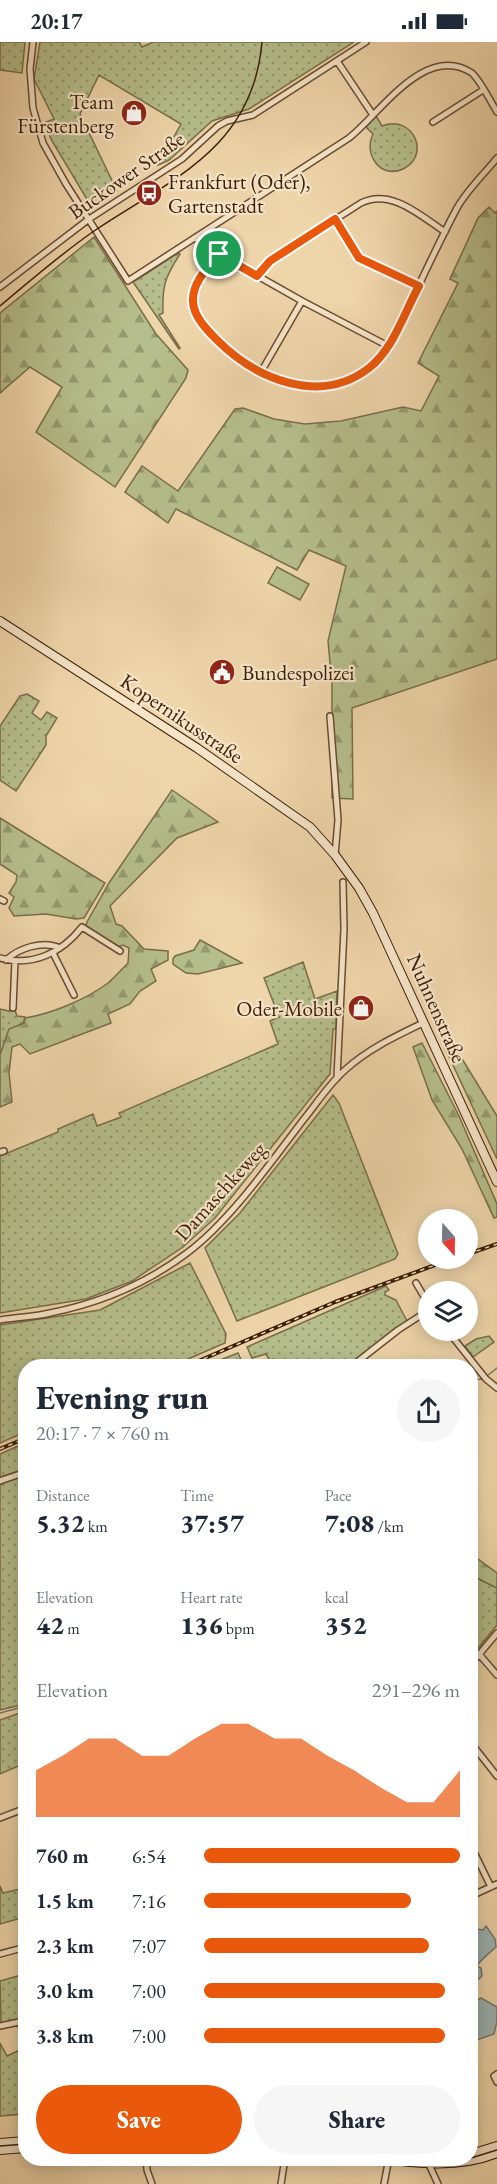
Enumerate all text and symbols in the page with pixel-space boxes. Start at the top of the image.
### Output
text: 20:17 [30,7,83,36]
place label: Team Fürstenberg [17,88,115,139]
shop icon: Team Fürstenberg [119,98,149,128]
street label: Buckower Straße [63,125,189,225]
place label: Frankfurt (Oder), Gartenstadt [168,168,311,219]
bus stop icon: Frankfurt (Oder), Gartenstadt [134,178,164,208]
pin [193,228,244,279]
icon: arrive [202,237,235,270]
public building icon: Bundespolizei [207,657,237,687]
place label: Bundespolizei [242,659,355,686]
street label: Kopernikusstraße [115,667,249,769]
street label: Nuhnenstraße [401,949,473,1067]
shop icon: Oder-Mobile [346,993,376,1023]
place label: Oder-Mobile [236,995,342,1022]
street label: Damaschkeweg [168,1135,272,1246]
north arrow [418,1209,478,1269]
map controls [418,1209,478,1341]
button: layers [418,1281,478,1341]
text: Evening run [36,1376,208,1419]
button: share [397,1379,460,1442]
text: 20:17 · 7 × 760 m [36,1420,169,1446]
text: Distance [36,1485,89,1506]
text: Time [180,1485,214,1506]
text: Pace [325,1485,352,1506]
text: 5.32 [36,1506,85,1540]
text: 37:57 [180,1506,244,1540]
text: 7:08 [325,1506,374,1540]
text: km [85,1516,108,1537]
text: /km [374,1516,404,1537]
text: Elevation [36,1587,94,1608]
text: Heart rate [180,1587,242,1608]
text: kcal [325,1587,349,1608]
text: 42 [36,1608,64,1642]
text: 136 [180,1608,222,1642]
text: 352 [325,1608,367,1642]
text: m [64,1618,80,1639]
text: bpm [222,1618,255,1639]
text: Elevation [36,1677,108,1703]
text: 291–296 m [372,1677,460,1703]
text: 760 m [36,1843,89,1869]
text: 6:54 [132,1843,166,1869]
text: 1.5 km [36,1888,94,1914]
text: 7:16 [132,1888,166,1914]
text: 2.3 km [36,1933,94,1959]
text: 7:07 [132,1933,166,1959]
text: 3.0 km [36,1978,94,2004]
text: 7:00 [132,1978,166,2004]
text: 3.8 km [36,2023,94,2049]
text: 7:00 [132,2023,166,2049]
button: Save [36,2085,242,2154]
button: Share [254,2085,460,2154]

